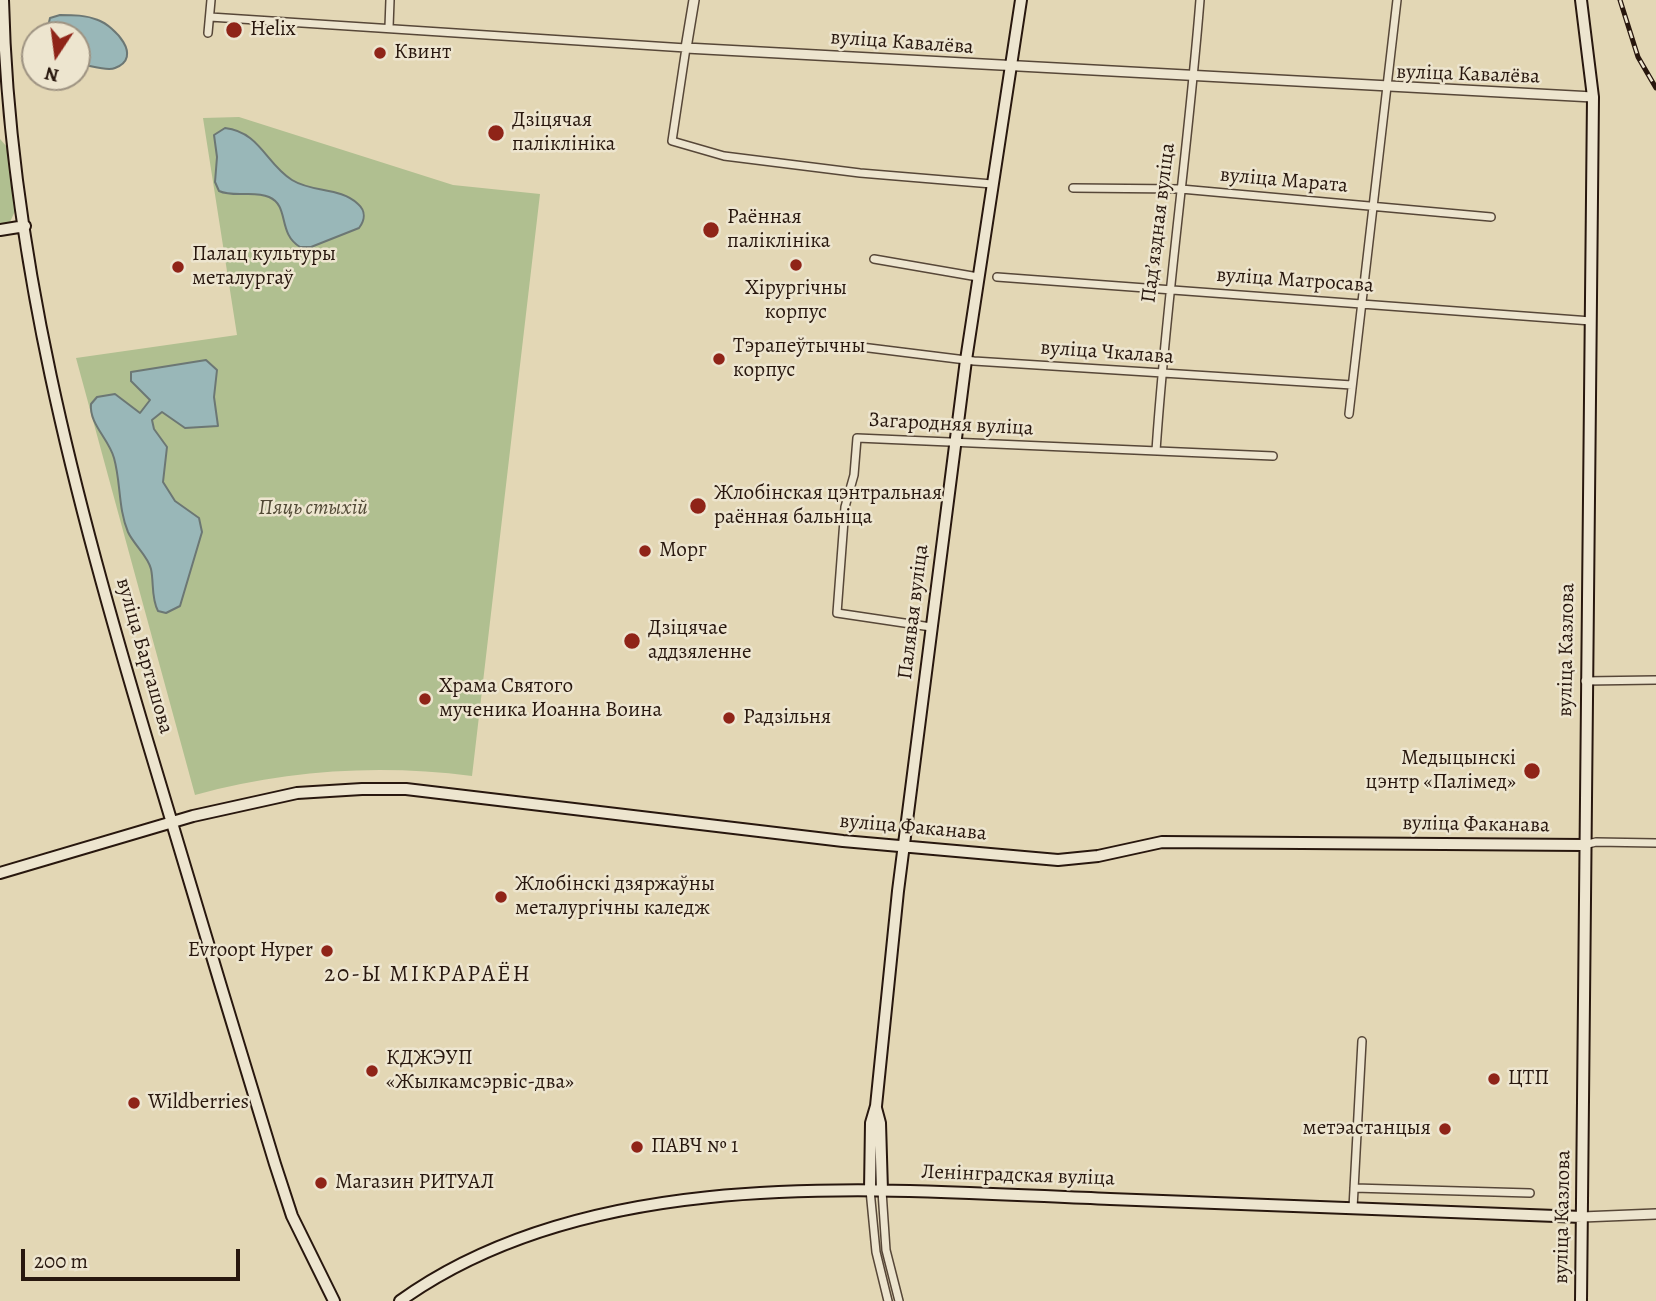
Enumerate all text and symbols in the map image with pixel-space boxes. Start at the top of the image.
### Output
place label: Helix [250,17,296,43]
marker: Helix [224,20,244,40]
north arrow [21,21,91,91]
street label: вуліца Кавалёва [830,25,974,61]
place label: Квинт [394,40,451,66]
marker: Квинт [372,45,388,61]
text: N [42,60,61,89]
street label: вуліца Кавалёва [1396,60,1540,90]
place label: Дзіцячая паліклініка [512,108,616,158]
marker: Дзіцячая паліклініка [486,123,506,143]
street label: Падʼяздная вуліца [1137,142,1181,304]
street label: вуліца Марата [1219,163,1349,199]
place label: Раённая паліклініка [727,205,831,255]
marker: Раённая паліклініка [701,220,721,240]
place label: Палац культуры металургаў [192,242,336,292]
marker: Хірургічны корпус [788,257,804,273]
marker: Палац культуры металургаў [170,259,186,275]
street label: вуліца Матросава [1215,263,1375,299]
place label: Хірургічны корпус [745,276,847,326]
place label: Тэрапеўтычны корпус [733,334,865,384]
street label: вуліца Чкалава [1039,336,1175,370]
marker: Тэрапеўтычны корпус [711,351,727,367]
street label: Загародняя вуліца [868,408,1034,442]
place label: Жлобінская цэнтральная раённая бальніца [714,481,942,531]
park label: Пяць стыхій [258,496,368,522]
marker: Жлобінская цэнтральная раённая бальніца [688,496,708,516]
place label: Морг [659,538,707,564]
marker: Морг [637,543,653,559]
street label: Палявая вуліца [893,543,935,681]
street label: вуліца Барташова [110,575,178,737]
street label: вуліца Казлова [1553,583,1581,717]
place label: Дзіцячае аддзяленне [648,616,751,666]
marker: Дзіцячае аддзяленне [622,631,642,651]
place label: Храма Святого мученика Иоанна Воина [439,674,662,724]
marker: Храма Святого мученика Иоанна Воина [417,691,433,707]
place label: Радзільня [743,705,831,731]
marker: Радзільня [721,710,737,726]
place label: Медыцынскі цэнтр «Палімед» [1366,746,1516,796]
marker: Медыцынскі цэнтр «Палімед» [1522,761,1542,781]
street label: вуліца Факанава [838,809,988,847]
street label: вуліца Факанава [1402,811,1550,839]
place label: Жлобінскі дзяржаўны металургічны каледж [515,872,715,922]
marker: Жлобінскі дзяржаўны металургічны каледж [493,889,509,905]
place label: Evroopt Hyper [188,938,313,964]
marker: Evroopt Hyper [319,943,335,959]
district label: 20-Ы МІКРАРАЁН [326,961,530,989]
place label: КДЖЭУП «Жылкамсэрвіс-два» [386,1046,574,1096]
marker: КДЖЭУП «Жылкамсэрвіс-два» [364,1063,380,1079]
place label: ЦТП [1508,1066,1549,1092]
marker: ЦТП [1486,1071,1502,1087]
place label: Wildberries [148,1090,249,1116]
marker: Wildberries [126,1095,142,1111]
place label: метэастанцыя [1303,1116,1431,1142]
marker: метэастанцыя [1437,1121,1453,1137]
place label: ПАВЧ № 1 [651,1134,738,1160]
marker: ПАВЧ № 1 [629,1139,645,1155]
street label: вуліца Казлова [1549,1150,1577,1284]
street label: Ленінградская вуліца [921,1160,1115,1192]
place label: Магазин РИТУАЛ [335,1170,494,1196]
marker: Магазин РИТУАЛ [313,1175,329,1191]
scale bar [24,1234,243,1278]
text: 200 m [34,1247,88,1275]

